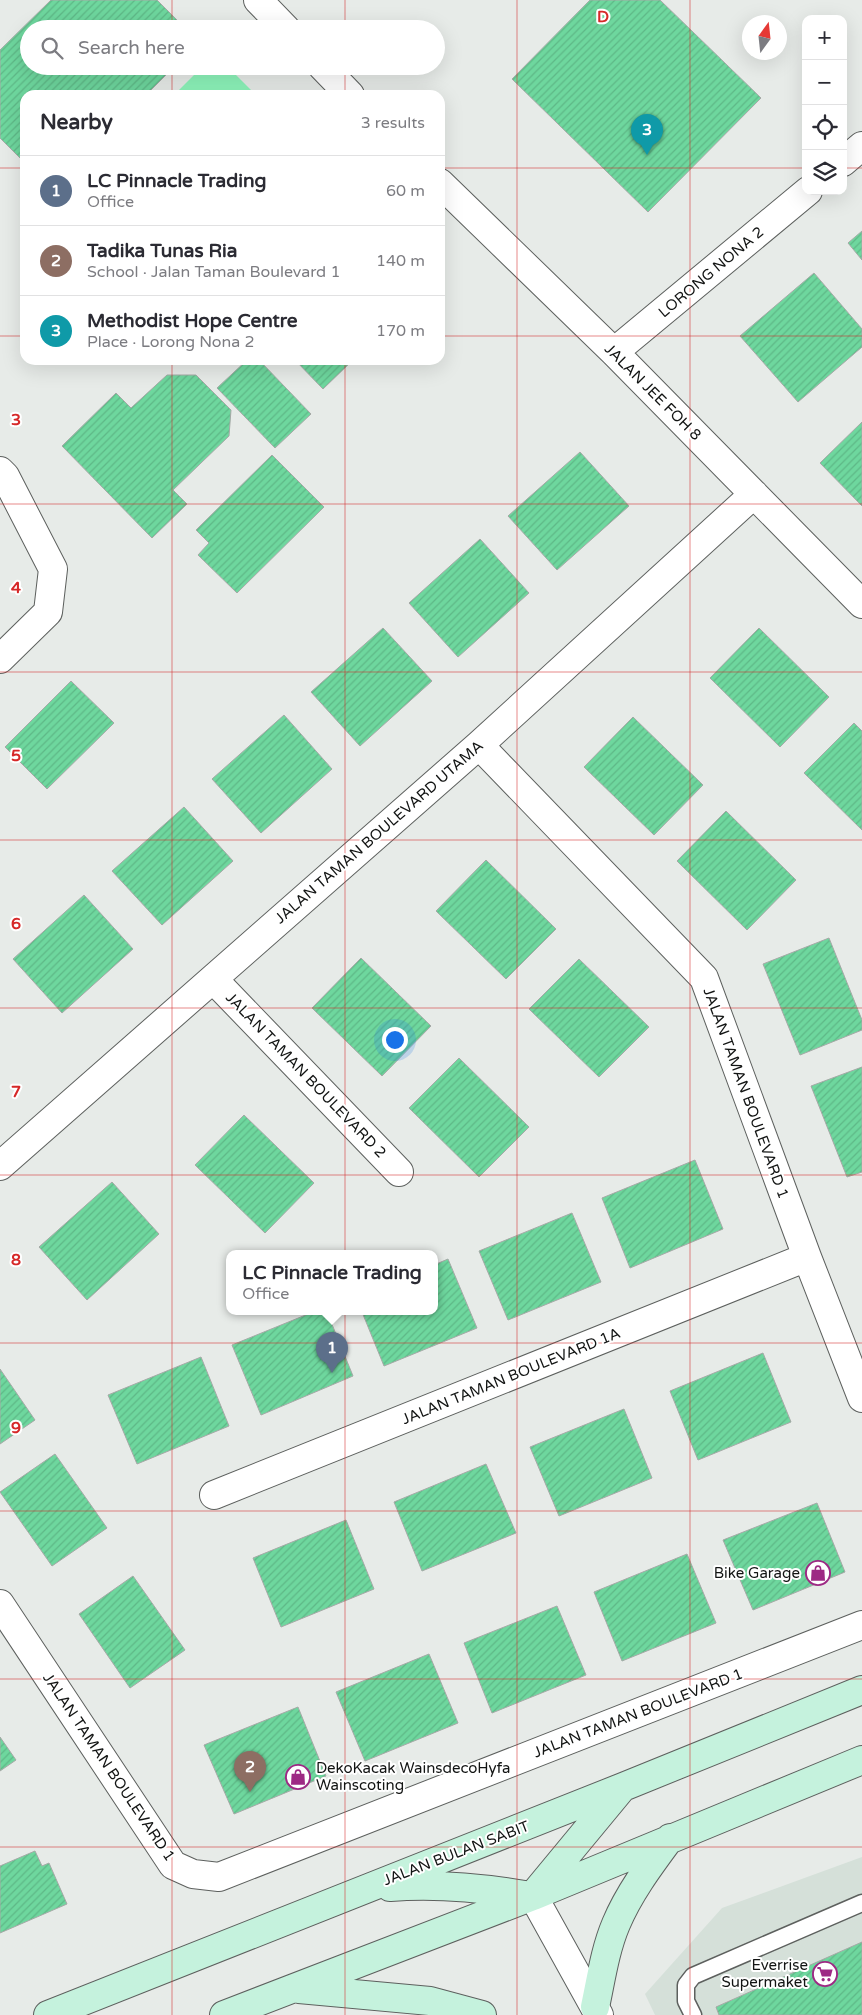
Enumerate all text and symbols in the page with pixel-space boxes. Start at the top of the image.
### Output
text: D [597,7,609,27]
north arrow [742,15,787,60]
map controls [802,15,847,195]
button: + [802,15,847,60]
search box [20,20,445,75]
icon: search [38,34,66,62]
text: Search here [78,37,185,59]
button: − [802,60,847,105]
button: locate [802,105,847,150]
text: Nearby [40,110,113,135]
text: 3 results [361,113,425,133]
pin: 3 [631,114,663,155]
button: layers [802,150,847,195]
text: LC Pinnacle Trading [87,170,266,192]
text: 1 [51,181,61,201]
text: 60 m [386,181,425,201]
text: Office [87,192,134,212]
street label: LORONG NONA 2 [655,223,767,321]
text: Tadika Tunas Ria [87,240,237,262]
text: 2 [51,251,61,271]
text: 140 m [376,251,425,271]
text: School · Jalan Taman Boulevard 1 [87,262,340,282]
text: Methodist Hope Centre [87,310,298,332]
text: 3 [51,321,61,341]
text: 170 m [376,321,425,341]
text: Place · Lorong Nona 2 [87,332,255,352]
street label: JALAN JEE FOH 8 [601,340,705,444]
text: 3 [11,410,21,430]
text: 4 [11,578,21,598]
street label: JALAN TAMAN BOULEVARD UTAMA [271,737,487,927]
text: 5 [11,746,21,766]
text: 6 [11,914,21,934]
street label: JALAN TAMAN BOULEVARD 1 [699,985,793,1201]
street label: JALAN TAMAN BOULEVARD 2 [222,989,390,1161]
your location [382,1027,408,1053]
text: 7 [11,1082,21,1102]
text: 8 [11,1250,21,1270]
popup [226,1250,438,1315]
text: LC Pinnacle Trading [242,1262,422,1284]
text: Office [242,1284,289,1304]
street label: JALAN TAMAN BOULEVARD 1A [399,1324,623,1428]
pin: 1 [316,1332,348,1373]
text: 9 [11,1418,21,1438]
shop icon: Bike Garage [805,1560,831,1586]
place label: Bike Garage [714,1564,800,1582]
street label: JALAN TAMAN BOULEVARD 1 [531,1665,745,1761]
street label: JALAN TAMAN BOULEVARD 1 [39,1670,179,1864]
pin: 2 [234,1751,266,1792]
place label: DekoKacak WainsdecoHyfa Wainscoting [316,1759,510,1794]
shop icon: DekoKacak WainsdecoHyfa Wainscoting [285,1764,311,1790]
street label: JALAN BULAN SABIT [380,1817,532,1889]
place label: Everrise Supermaket [722,1956,808,1991]
supermarket icon: Everrise Supermaket [812,1961,838,1987]

